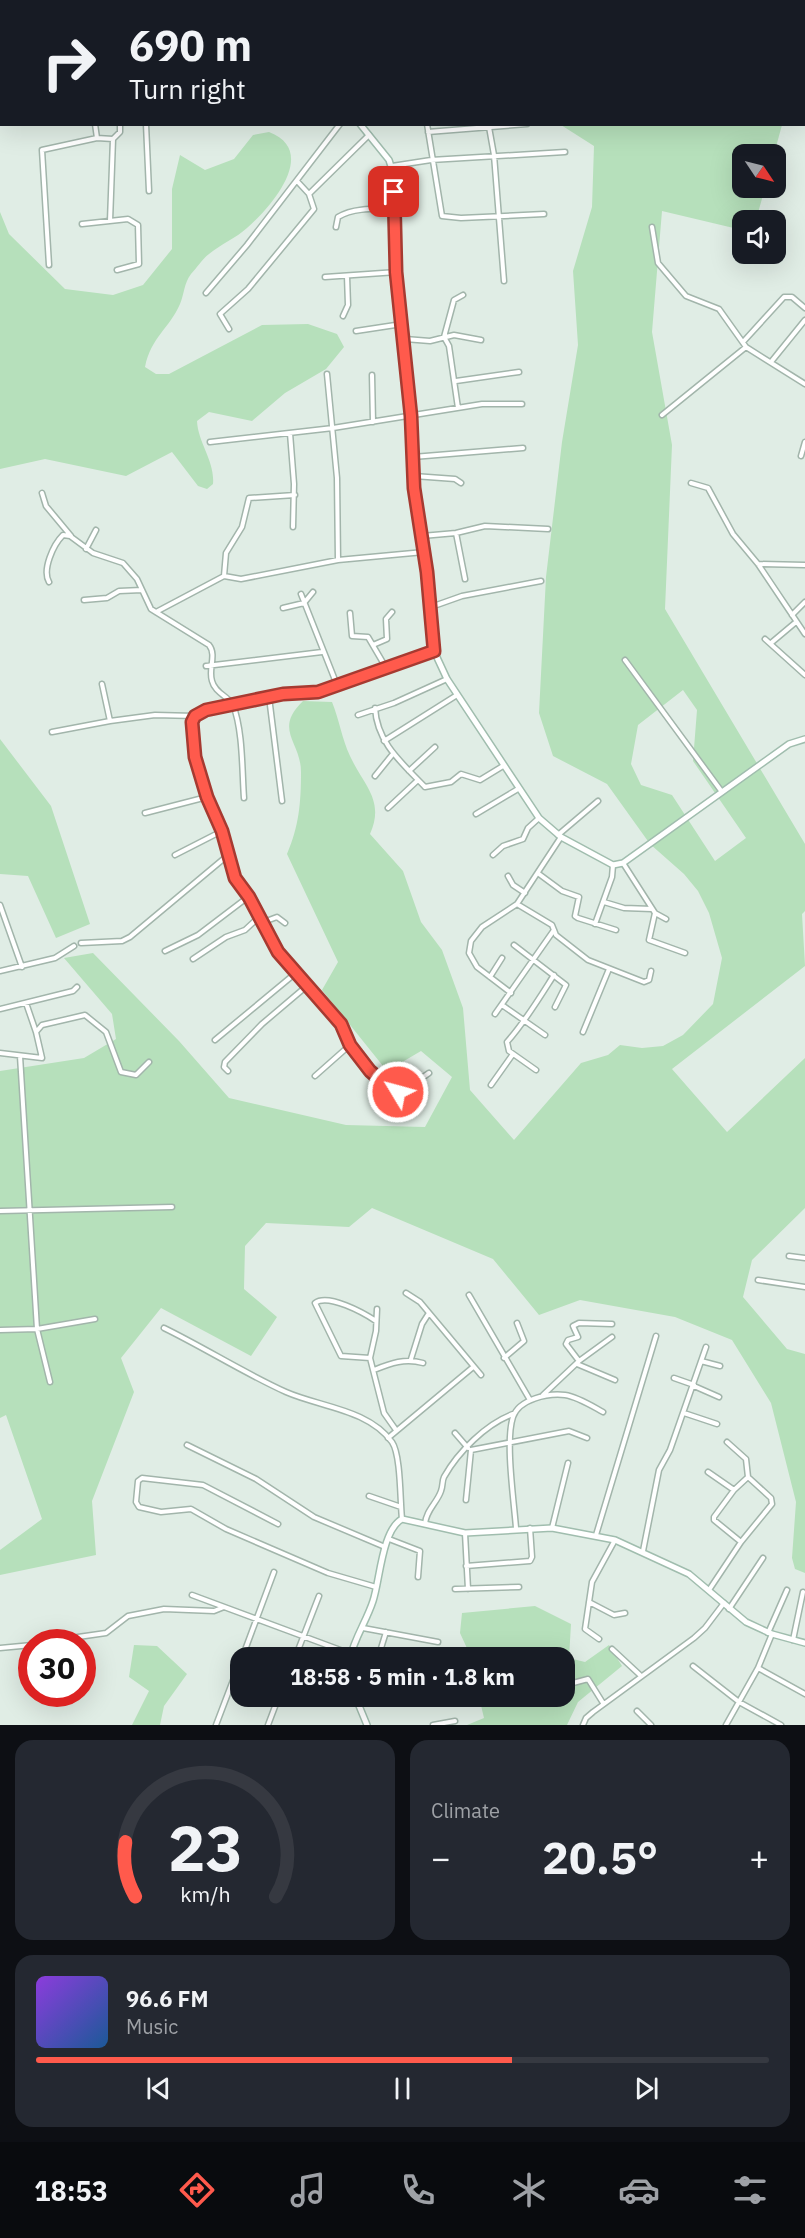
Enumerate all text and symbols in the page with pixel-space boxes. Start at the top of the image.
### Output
text: 690 m [129,18,252,73]
icon: right [30,24,108,102]
text: Turn right [129,71,246,106]
north arrow [732,144,786,198]
map controls [732,144,786,264]
pin [368,166,419,217]
icon: arrive [377,175,410,208]
button: sound [732,210,786,264]
position arrow [366,1060,430,1124]
speed limit sign: 30 [18,1629,96,1707]
text: 18:58 · 5 min · 1.8 km [290,1662,515,1691]
text: Climate [431,1797,500,1824]
text: 23 [168,1807,242,1888]
text: 20.5° [542,1828,658,1886]
text: − [431,1836,451,1879]
text: + [749,1836,769,1879]
text: km/h [180,1880,230,1908]
text: 96.6 FM [126,1984,209,2013]
text: Music [126,2013,178,2040]
icon: previous [142,2072,175,2105]
icon: pause [386,2072,419,2105]
icon: next [630,2072,663,2105]
icon: directions [176,2169,218,2211]
icon: music [287,2169,329,2211]
icon: phone [397,2169,439,2211]
icon: climate [508,2169,550,2211]
icon: car [618,2169,660,2211]
icon: filters [729,2169,771,2211]
text: 18:53 [34,2173,108,2208]

